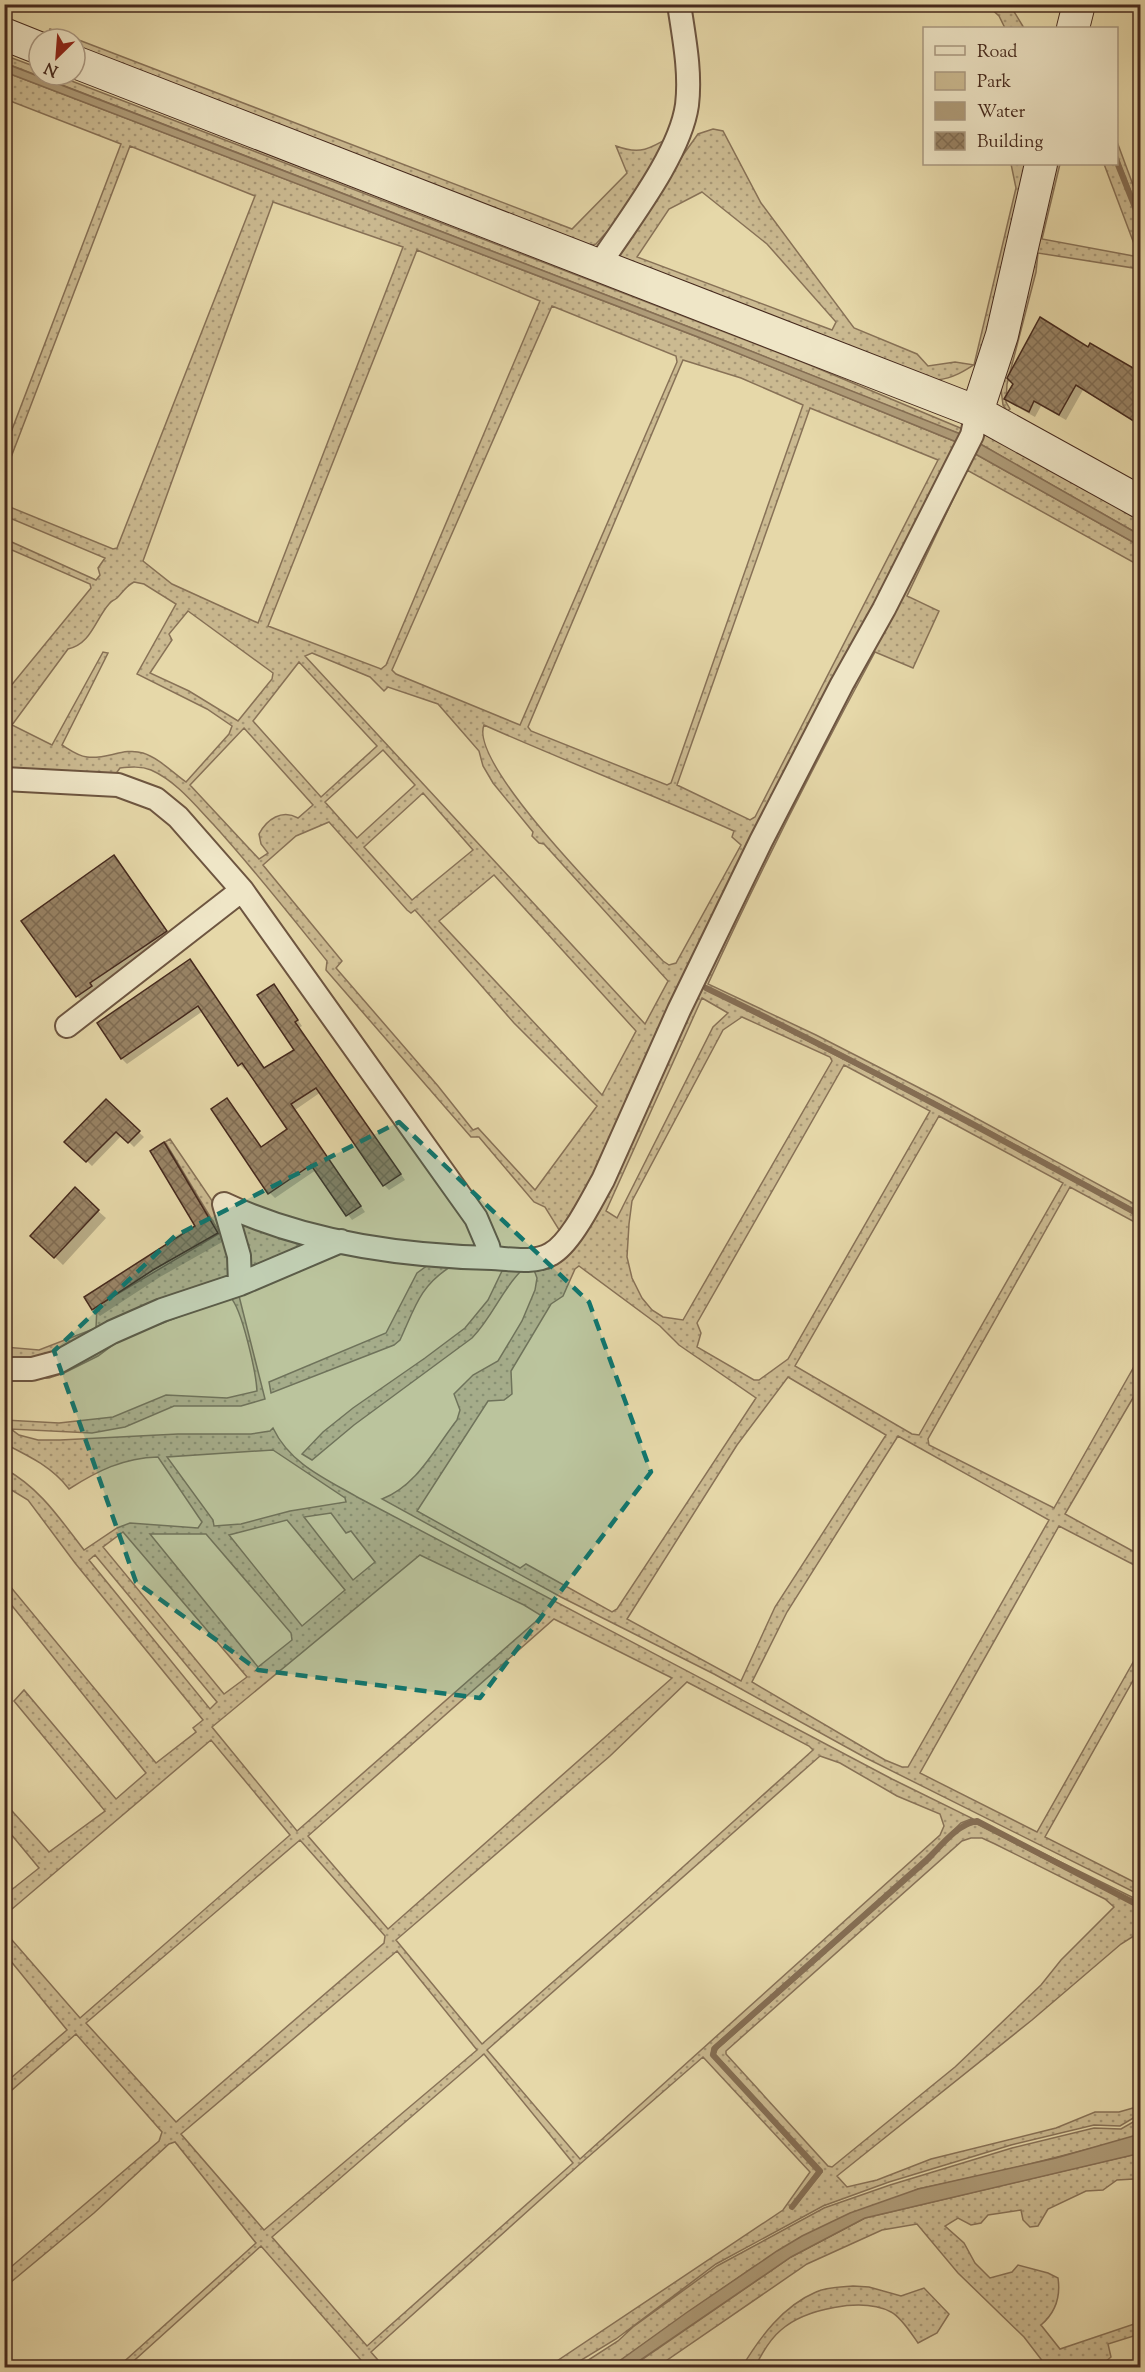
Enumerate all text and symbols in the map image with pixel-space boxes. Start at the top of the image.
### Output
north arrow [27,27,87,87]
legend [923,27,1118,165]
text: Road [977,40,1017,66]
text: N [41,55,62,81]
text: Park [977,70,1012,96]
text: Water [977,100,1026,126]
text: Building [977,130,1043,156]

